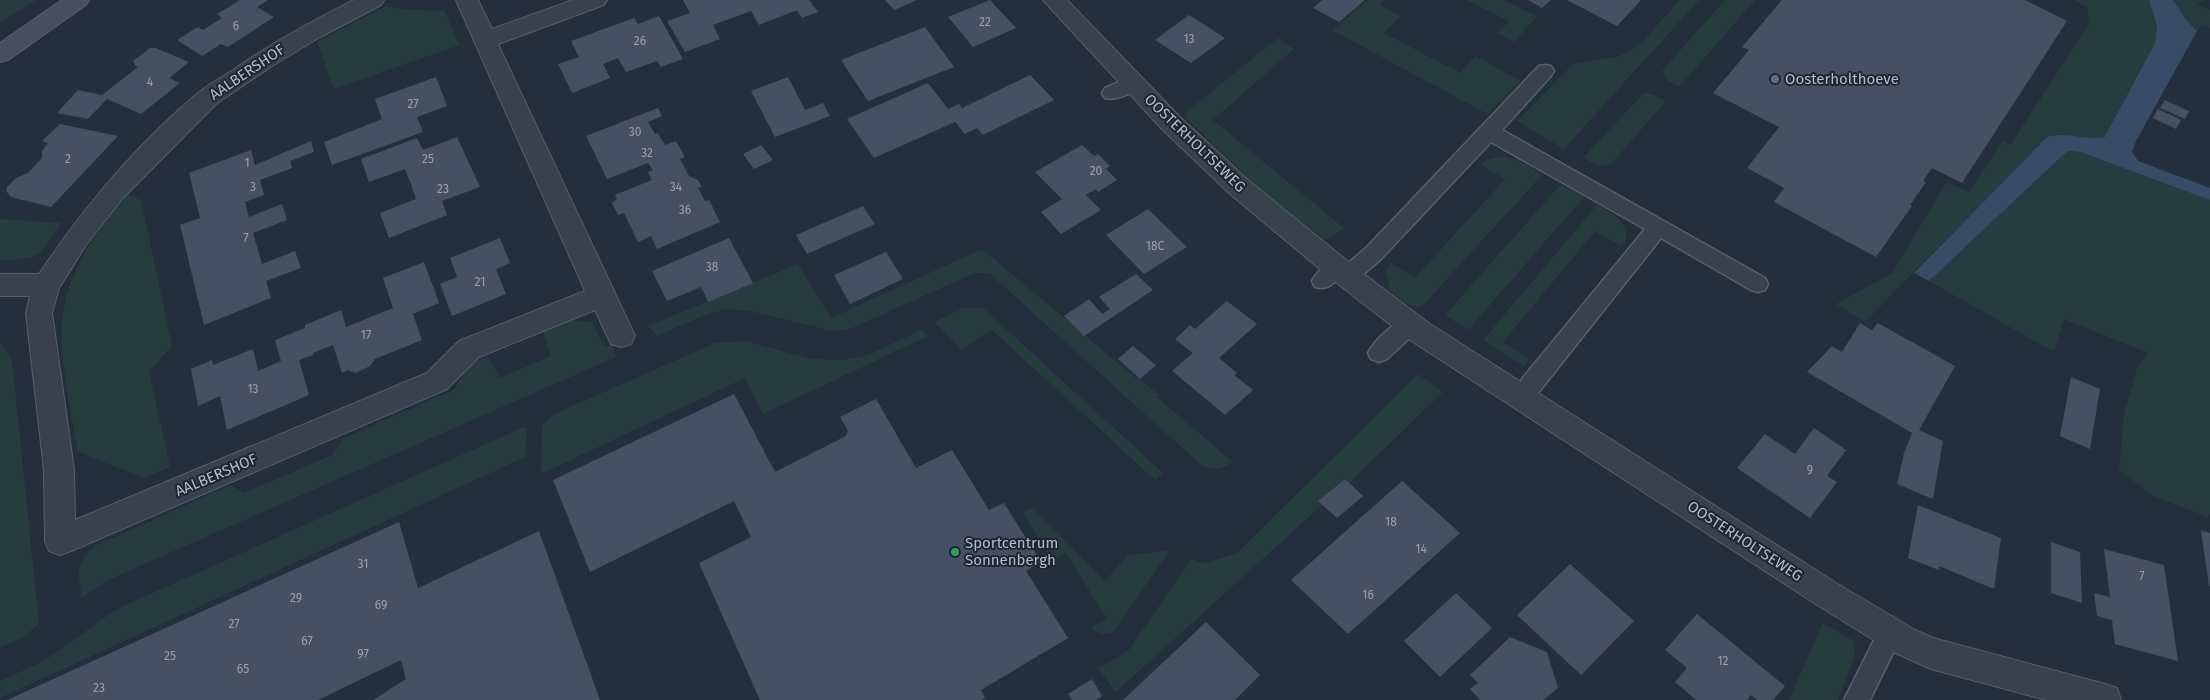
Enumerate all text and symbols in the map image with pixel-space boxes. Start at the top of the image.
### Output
house number: 22 [979,15,991,29]
house number: 6 [233,19,239,33]
house number: 13 [1183,32,1195,46]
house number: 26 [634,34,646,48]
street label: AALBERSHOF [206,40,288,104]
place label: Oosterholthoeve [1785,70,1899,88]
marker: Oosterholthoeve [1769,73,1781,85]
house number: 4 [147,75,154,89]
street label: OOSTERHOLTSEWEG [1141,90,1249,196]
house number: 27 [407,97,419,111]
house number: 30 [629,125,642,139]
house number: 32 [641,146,653,160]
house number: 2 [65,152,71,166]
house number: 25 [422,152,434,166]
house number: 1 [244,156,250,170]
house number: 20 [1090,164,1103,178]
house number: 3 [250,180,256,194]
house number: 34 [670,180,683,194]
house number: 23 [437,182,449,196]
house number: 36 [679,203,691,217]
house number: 7 [243,231,249,245]
house number: 18C [1146,239,1165,253]
house number: 38 [706,260,719,274]
house number: 21 [475,275,485,289]
house number: 17 [361,328,371,342]
house number: 13 [247,382,259,396]
street label: AALBERSHOF [172,450,260,500]
house number: 9 [1807,463,1813,477]
street label: OOSTERHOLTSEWEG [1684,497,1806,585]
house number: 18 [1385,515,1397,529]
place label: Sportcentrum Sonnenbergh [965,534,1058,569]
house number: 14 [1415,542,1427,556]
marker: Sportcentrum Sonnenbergh [949,546,961,558]
house number: 31 [358,557,368,571]
house number: 7 [2139,569,2145,583]
house number: 16 [1362,588,1374,602]
house number: 29 [290,591,302,605]
house number: 69 [375,598,387,612]
house number: 27 [228,617,240,631]
house number: 67 [301,634,313,648]
house number: 97 [357,647,369,661]
house number: 25 [164,649,176,663]
house number: 12 [1717,654,1729,668]
house number: 65 [237,662,249,676]
house number: 23 [93,681,105,695]

